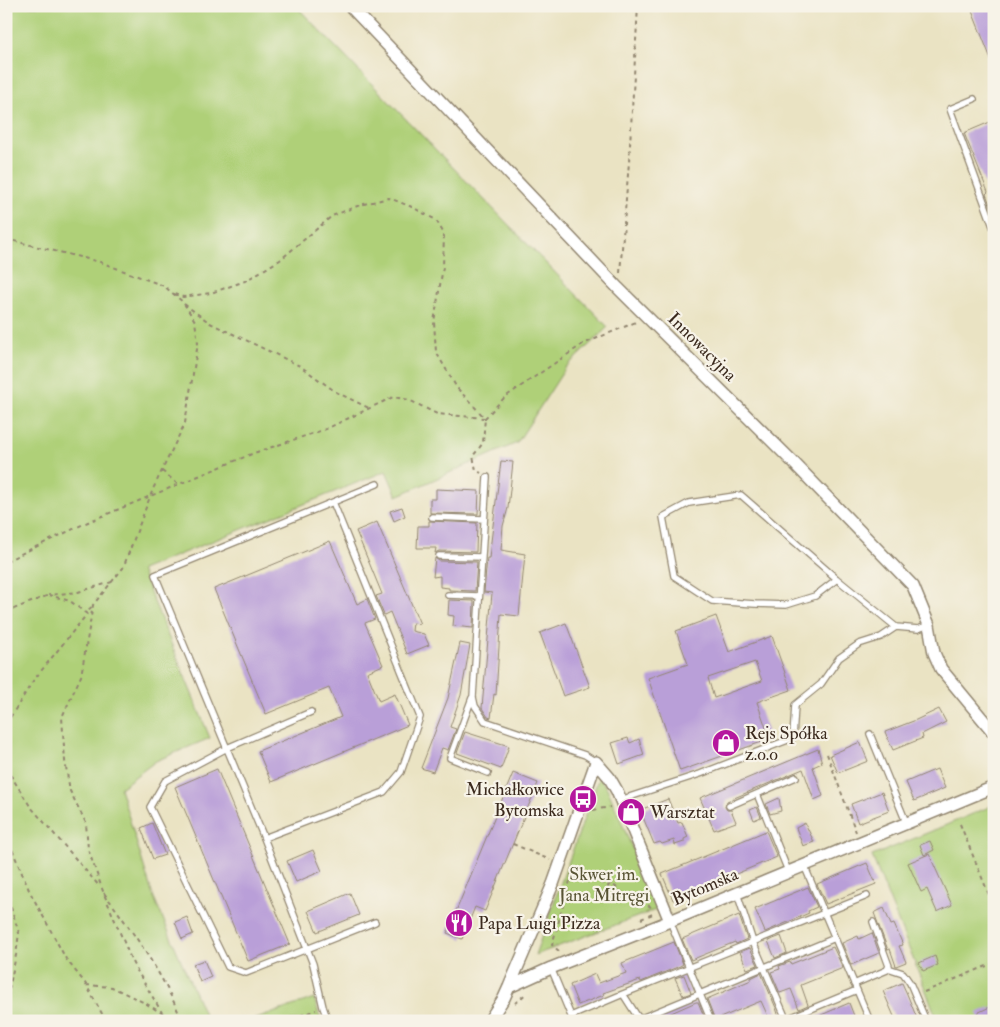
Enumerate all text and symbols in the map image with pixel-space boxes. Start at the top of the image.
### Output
street label: Innowacyjna [662,307,742,387]
place label: Rejs Spółka z.o.o [745,722,828,766]
shop icon: Rejs Spółka z.o.o [711,728,741,758]
place label: Michałkowice Bytomska [466,778,565,822]
bus stop icon: Michałkowice Bytomska [568,784,598,814]
shop icon: Warsztat [616,797,646,827]
place label: Warsztat [649,801,715,824]
street label: Bytomska [668,862,742,911]
park label: Skwer im. Jana Mitręgi [558,863,649,907]
restaurant icon: Papa Luigi Pizza [444,908,474,938]
place label: Papa Luigi Pizza [478,912,601,935]

